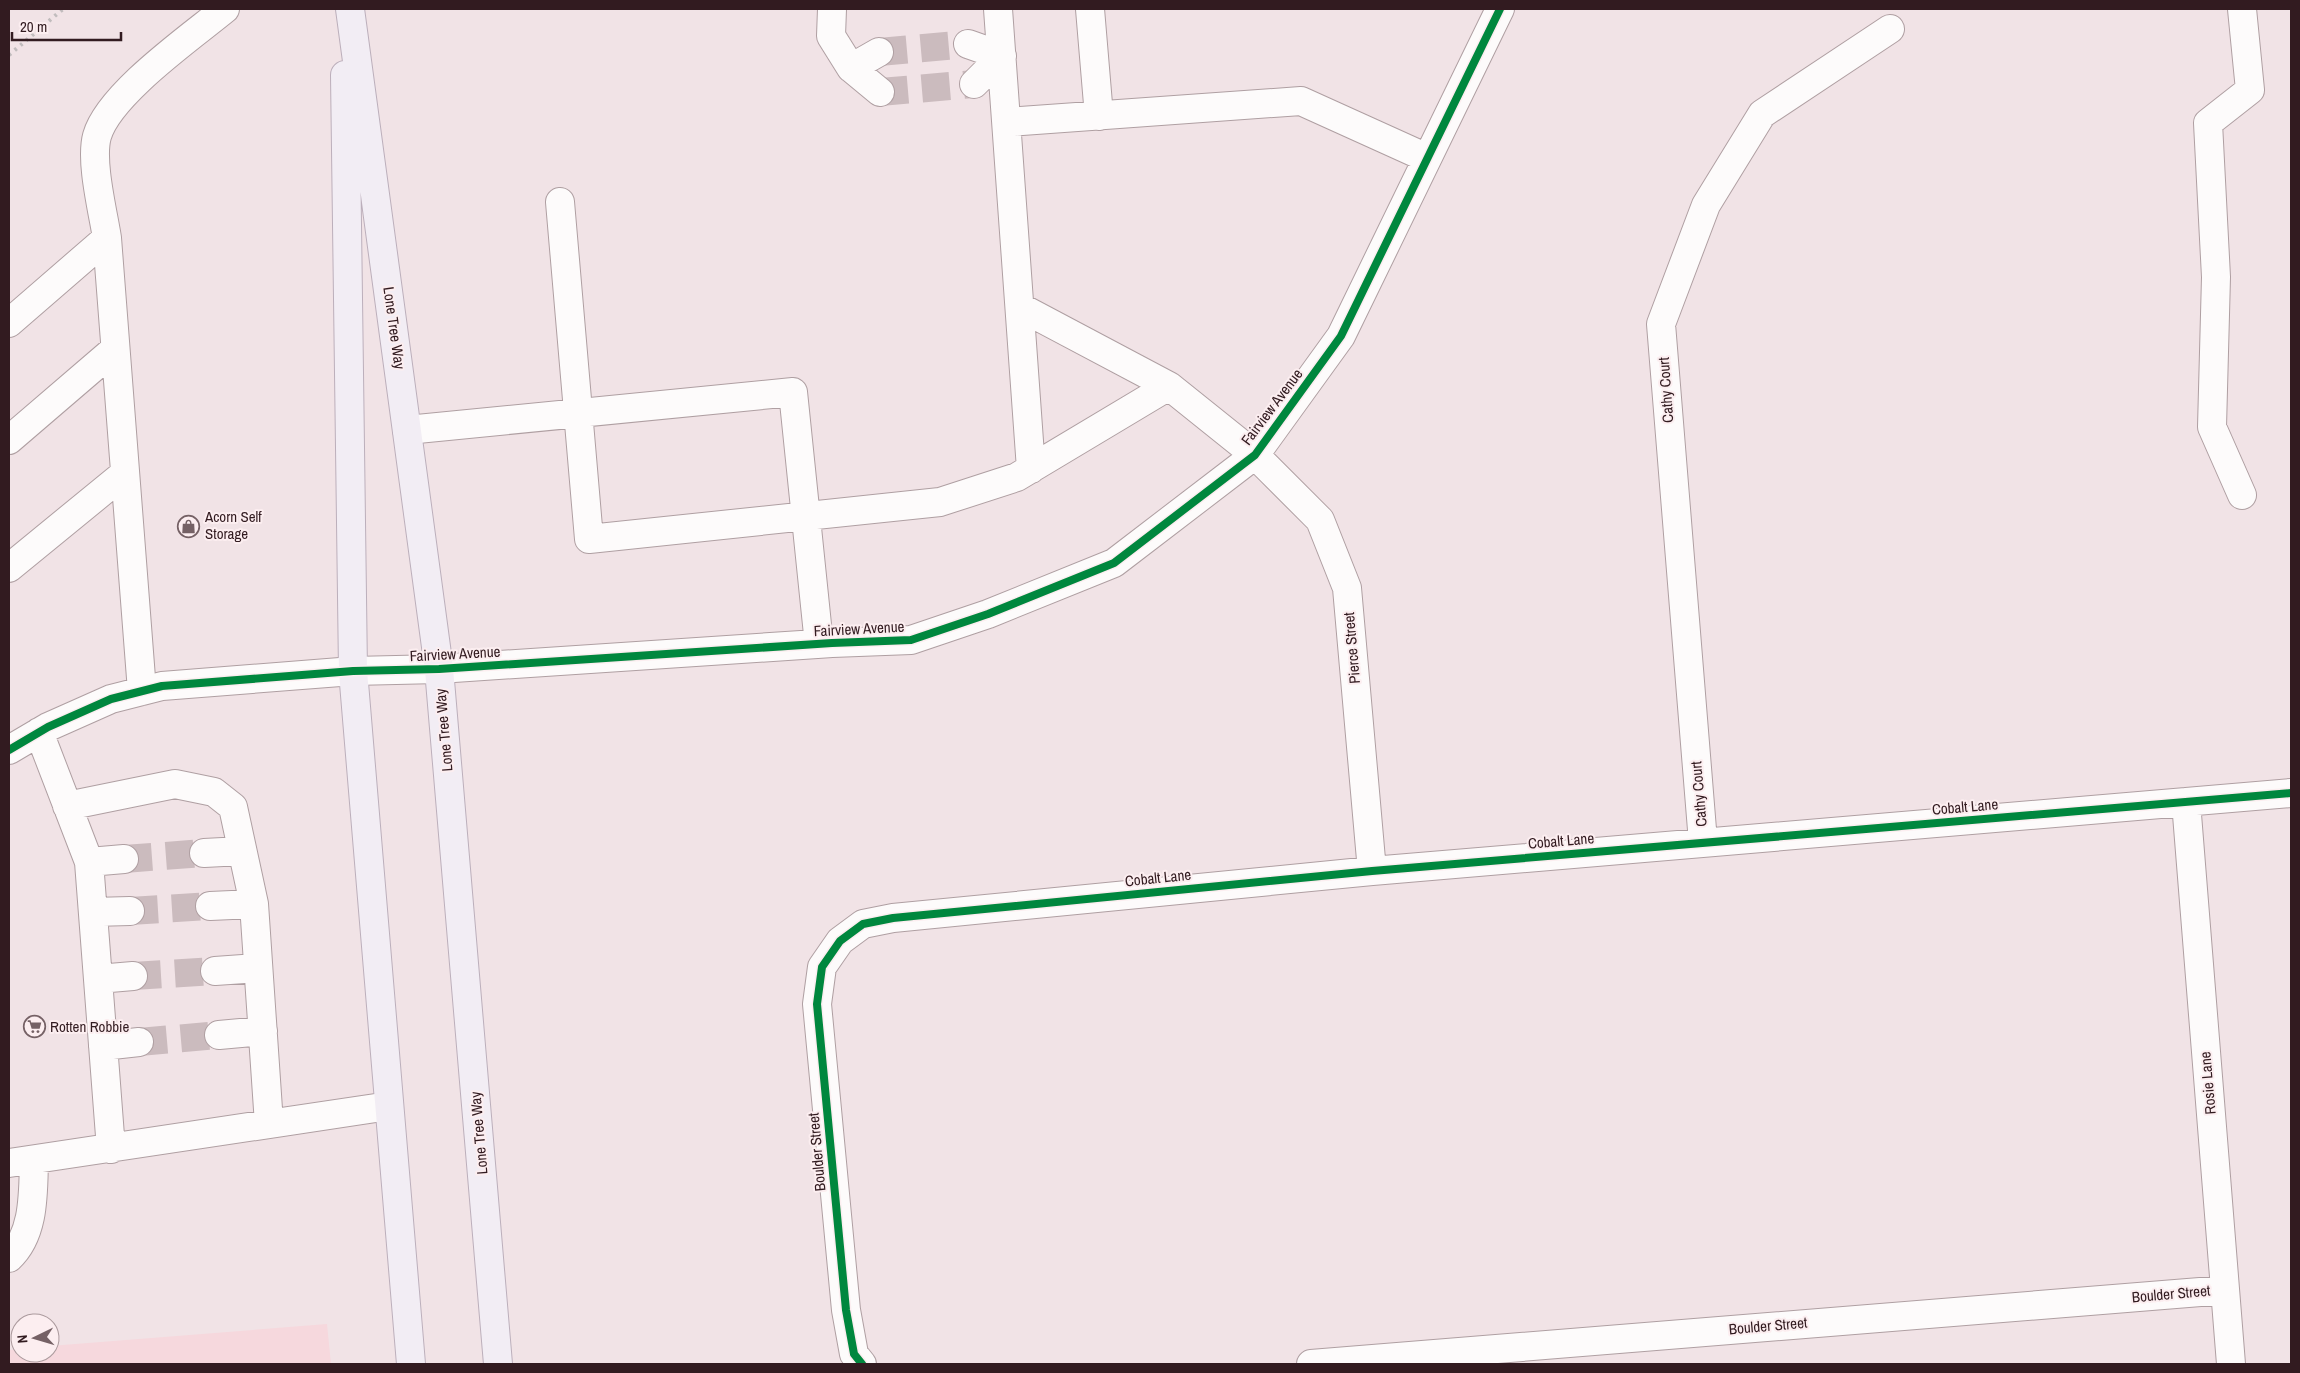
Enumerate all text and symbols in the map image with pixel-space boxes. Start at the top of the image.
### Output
scale bar [12,10,121,42]
text: 20 m [20,16,47,37]
street label: Lone Tree Way [378,285,411,371]
street label: Cathy Court [1653,356,1678,424]
street label: Fairview Avenue [1236,364,1307,449]
place label: Acorn Self Storage [204,506,262,544]
shop icon: Acorn Self Storage [177,514,201,538]
street label: Pierce Street [1338,611,1365,685]
street label: Fairview Avenue [813,616,905,641]
street label: Fairview Avenue [409,641,501,666]
street label: Lone Tree Way [429,687,458,772]
street label: Cathy Court [1685,760,1712,828]
street label: Cobalt Lane [1931,793,1999,820]
street label: Cobalt Lane [1527,827,1595,854]
street label: Cobalt Lane [1124,864,1192,891]
supermarket icon: Rotten Robbie [22,1015,46,1039]
place label: Rotten Robbie [50,1016,129,1037]
street label: Rosie Lane [2194,1051,2221,1115]
street label: Lone Tree Way [464,1090,493,1175]
street label: Boulder Street [803,1111,830,1192]
street label: Boulder Street [2131,1280,2212,1307]
street label: Boulder Street [1728,1312,1809,1339]
north arrow [10,1313,60,1363]
text: N [13,1334,31,1344]

